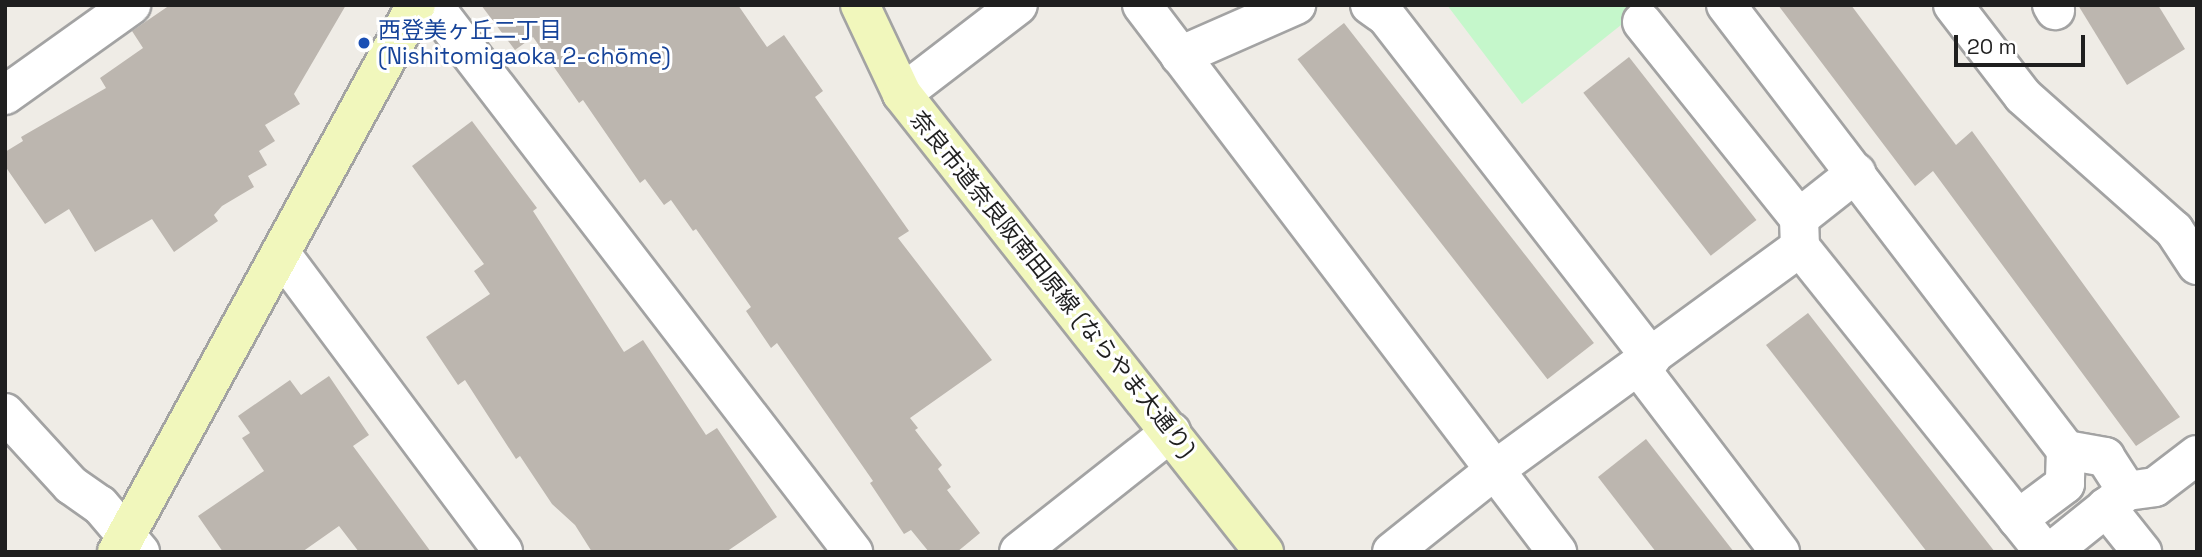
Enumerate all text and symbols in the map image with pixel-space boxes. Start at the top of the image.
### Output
place label: 西登美ヶ丘二丁目 (Nishitomigaoka 2-chōme) [378,16,670,70]
scale bar [1957,21,2088,65]
text: 20 m [1967,33,2017,60]
marker: 西登美ヶ丘二丁目 (Nishitomigaoka 2-chōme) [356,35,372,51]
street label: 奈良市道奈良阪南田原線 (ならやま大通り) [905,105,1201,463]

